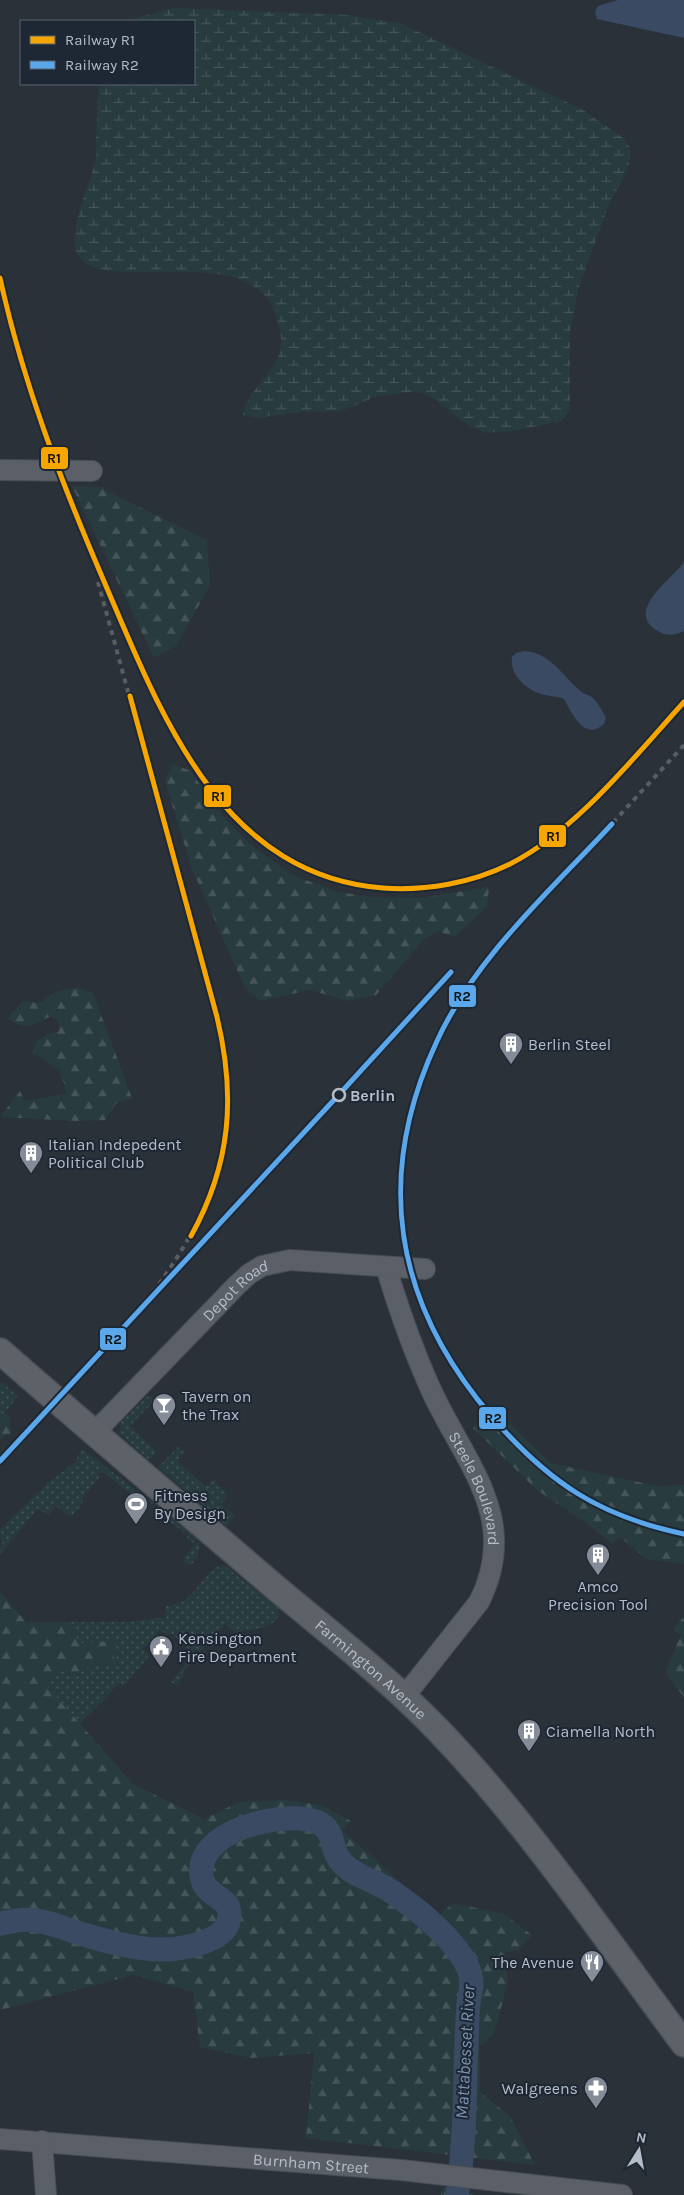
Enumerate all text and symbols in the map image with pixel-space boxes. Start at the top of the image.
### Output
legend [20,20,195,85]
text: Railway R1 [65,31,135,49]
text: Railway R2 [65,56,139,74]
line badge: R1 [40,446,69,470]
text: R1 [47,450,61,467]
line badge: R1 [203,784,232,808]
text: R1 [211,788,225,805]
line badge: R1 [538,824,567,848]
text: R1 [546,828,560,845]
line badge: R2 [448,984,477,1008]
text: R2 [453,988,471,1005]
building icon: Berlin Steel [498,1031,524,1065]
place label: Berlin Steel [528,1035,611,1054]
place label: Berlin [350,1086,395,1105]
marker: Berlin [332,1088,346,1102]
place label: Italian Indepedent Political Club [48,1135,182,1172]
building icon: Italian Indepedent Political Club [18,1140,44,1174]
street label: Depot Road [198,1255,270,1325]
line badge: R2 [99,1327,127,1351]
text: R2 [104,1331,122,1348]
place label: Tavern on the Trax [182,1387,251,1424]
bar icon: Tavern on the Trax [151,1392,177,1426]
line badge: R2 [478,1406,507,1430]
text: R2 [484,1410,502,1427]
street label: Steele Boulevard [445,1428,504,1546]
place label: Fitness By Design [154,1486,226,1523]
sports icon: Fitness By Design [123,1491,149,1525]
building icon: Amco Precision Tool [585,1542,611,1576]
place label: Amco Precision Tool [548,1577,648,1614]
street label: Farmington Avenue [312,1615,431,1723]
place label: Kensington Fire Department [178,1629,297,1666]
public building icon: Kensington Fire Department [148,1634,174,1668]
building icon: Ciamella North [516,1718,542,1752]
place label: Ciamella North [546,1722,655,1741]
restaurant icon: The Avenue [579,1949,605,1983]
place label: The Avenue [492,1953,574,1972]
water label: Mattabesset River [450,1983,480,2120]
pharmacy icon: Walgreens [583,2075,609,2109]
place label: Walgreens [502,2079,578,2098]
north arrow [614,2125,664,2175]
text: N [635,2128,648,2147]
street label: Burnham Street [252,2149,370,2177]

